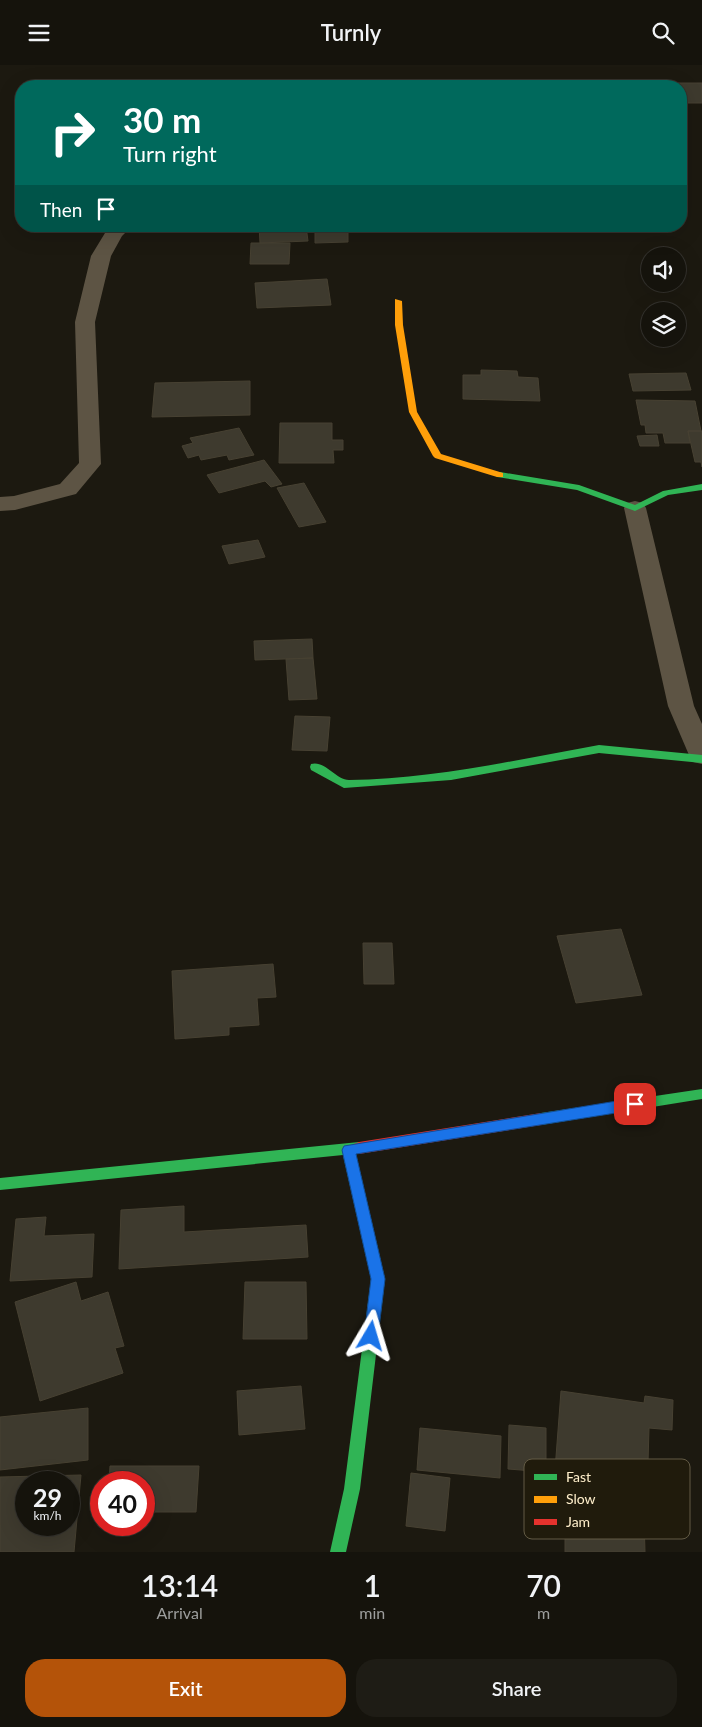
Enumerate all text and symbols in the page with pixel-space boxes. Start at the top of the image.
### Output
icon: menu [25,19,53,47]
text: Turnly [321,19,381,46]
icon: search [649,19,677,47]
text: 30 m [123,98,201,140]
icon: right [40,100,105,165]
text: Turn right [123,140,217,167]
icon: arrive [92,195,120,223]
text: Then [40,198,82,221]
map controls [641,247,686,347]
button: sound [641,247,686,292]
button: layers [641,302,686,347]
pin [614,1083,656,1125]
icon: arrive [621,1090,649,1118]
position arrow [344,1309,396,1361]
legend [524,1459,690,1539]
text: Fast [566,1468,591,1485]
speed limit sign: 40 [90,1471,155,1536]
text: 29 [33,1482,62,1512]
text: Slow [566,1490,596,1507]
text: km/h [33,1508,62,1523]
text: Jam [566,1513,590,1530]
text: 13:14 [141,1567,218,1603]
text: 1 [364,1567,381,1603]
text: 70 [526,1567,561,1603]
text: Arrival [157,1603,203,1622]
text: min [359,1603,385,1622]
text: m [537,1603,550,1622]
button: Exit [25,1659,346,1717]
button: Share [356,1659,677,1717]

